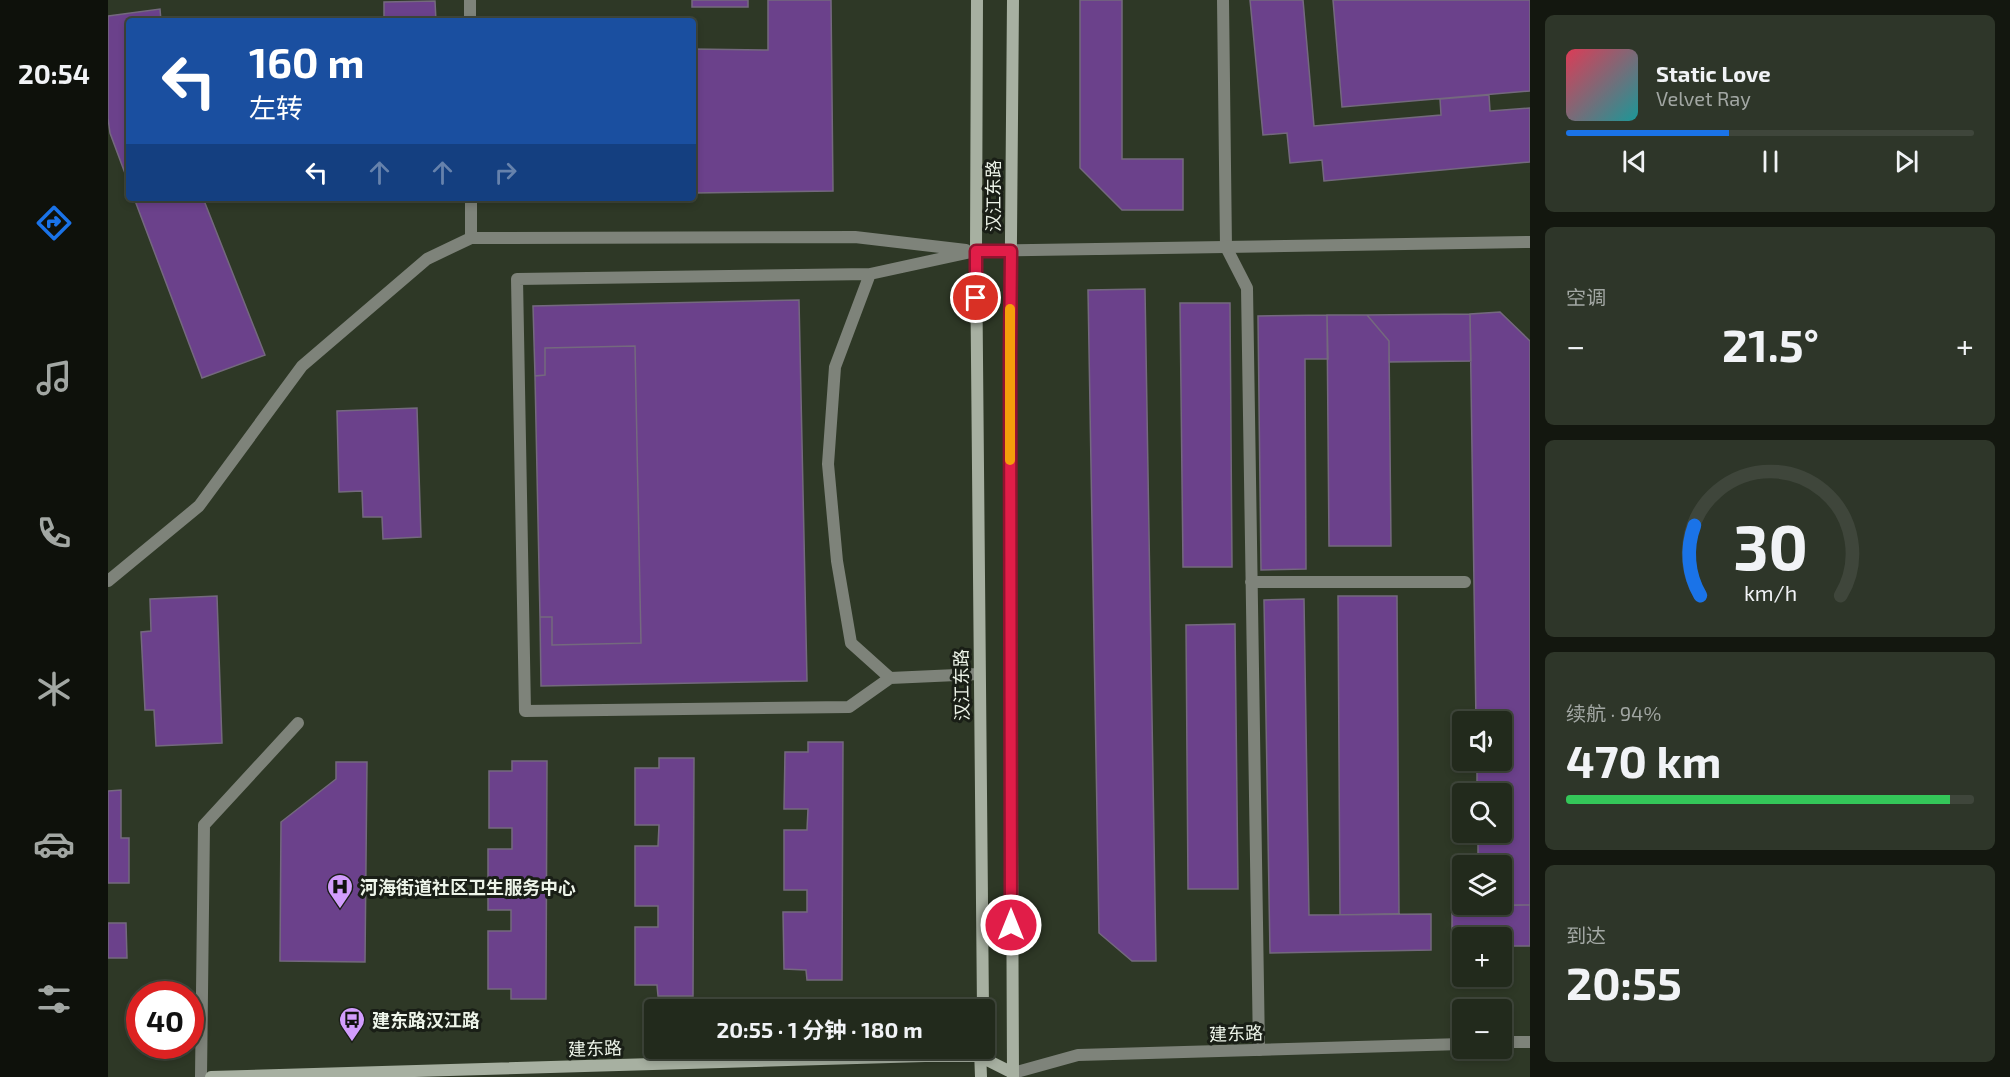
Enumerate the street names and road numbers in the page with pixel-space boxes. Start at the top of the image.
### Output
street label: 汉江东路 [982,160,1004,232]
street label: 汉江东路 [949,649,973,721]
street label: 建东路 [1209,1021,1263,1045]
street label: 建东路 [568,1036,622,1060]

